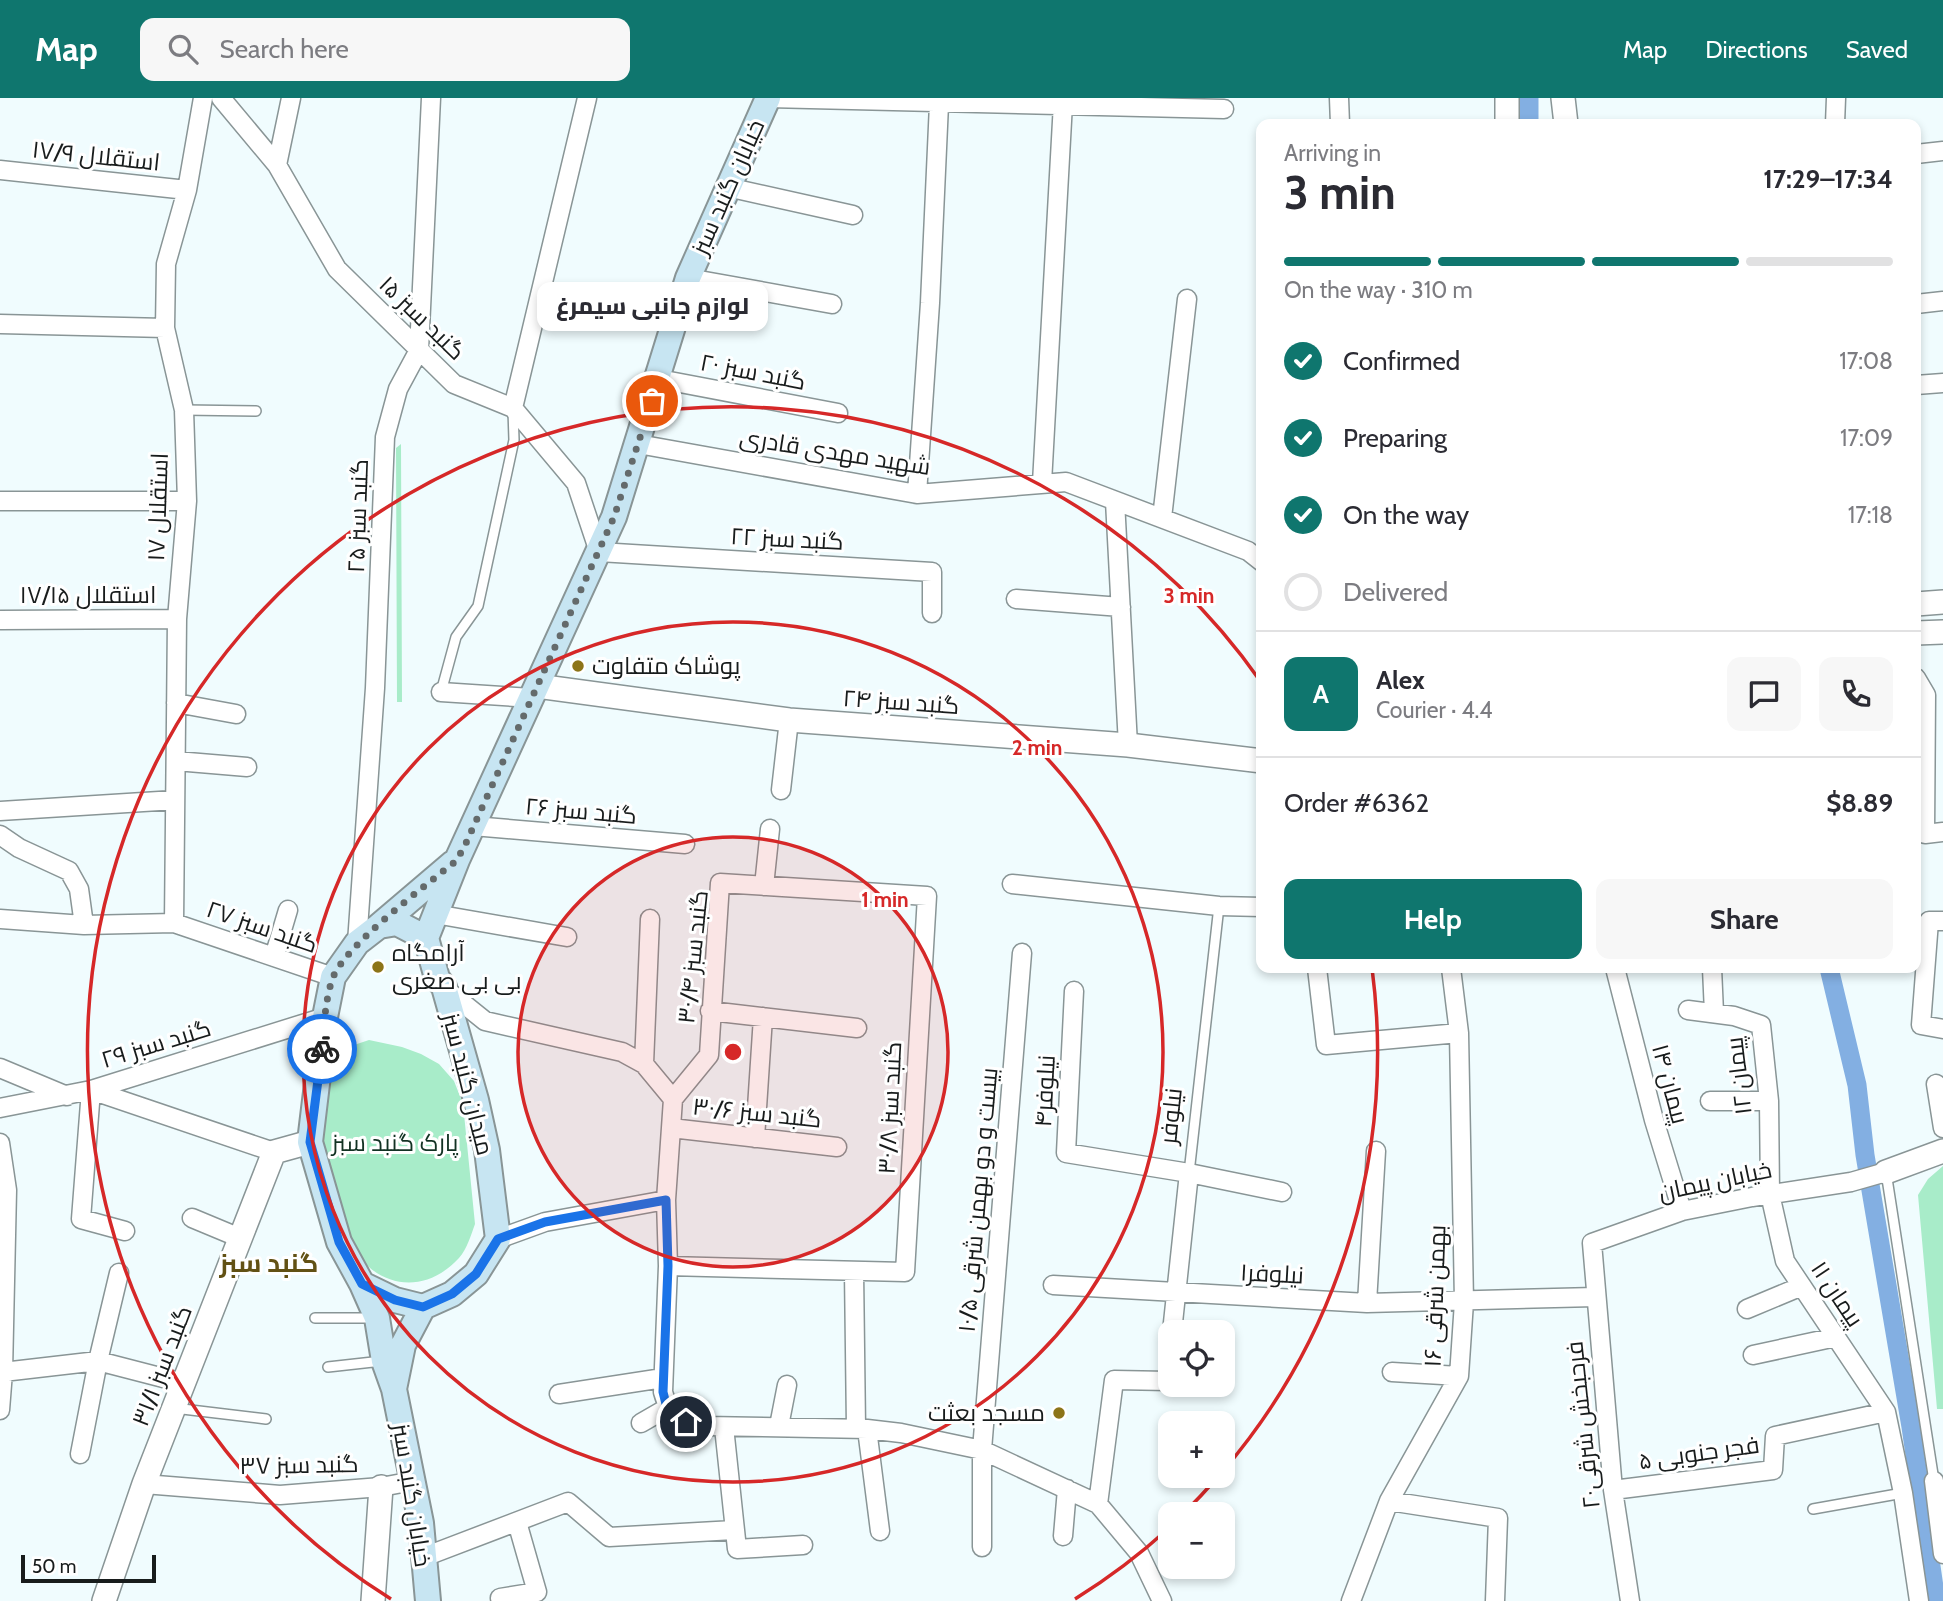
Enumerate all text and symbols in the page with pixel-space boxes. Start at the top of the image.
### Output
search box [140,18,630,81]
text: Map [35,29,98,69]
icon: search [164,30,202,68]
text: Search here [220,33,349,65]
text: Map [1623,35,1667,64]
text: Directions [1705,35,1808,64]
text: Saved [1846,35,1908,64]
street label: خیابان گنبد سبز [684,115,770,261]
street label: استقلال ۱۷/۹ [30,134,162,177]
text: Arriving in [1284,139,1381,167]
text: 17:29–17:34 [1763,163,1893,195]
text: 3 min [1284,165,1396,221]
street label: گنبد سبز ۱۵ [373,269,471,366]
text: On the way · 310 m [1284,276,1473,304]
callout: لوازم جانبی سیمرغ [536,282,768,331]
text: لوازم جانبی سیمرغ [556,292,749,320]
icon: check [1284,342,1322,380]
text: Confirmed [1343,345,1460,377]
street label: گنبد سبز ۲۰ [698,347,808,396]
text: 17:08 [1839,347,1893,375]
pin [622,371,682,431]
icon: bag [633,382,671,420]
icon: check [1284,419,1322,457]
street label: شهید مهدی قادری [737,422,933,481]
text: Preparing [1343,422,1447,454]
text: 17:09 [1840,424,1893,452]
street label: استقلال ۱۷ [141,452,174,562]
street label: گنبد سبز ۲۵ [341,459,374,573]
icon: check [1284,496,1322,534]
text: On the way [1343,499,1469,531]
text: 17:18 [1848,501,1893,529]
street label: گنبد سبز ۲۲ [730,521,844,556]
text: Delivered [1343,576,1448,608]
street label: استقلال ۱۷/۱۵ [20,580,156,609]
text: 3 min [1164,583,1214,608]
place label: پوشاک متفاوت [592,651,741,682]
button: chat [1727,657,1801,731]
button: phone [1819,657,1893,731]
marker: پوشاک متفاوت [570,658,586,674]
text: Alex [1376,664,1425,696]
text: A [1313,678,1329,710]
street label: گنبد سبز ۲۴ [842,683,960,720]
text: Courier · 4.4 [1376,696,1493,724]
text: 2 min [1012,735,1062,760]
text: Order #6362 [1284,787,1429,819]
text: $8.89 [1826,787,1893,819]
street label: گنبد سبز ۲۶ [524,791,638,830]
button: Help [1284,879,1582,959]
button: Share [1596,879,1893,959]
text: 1 min [861,887,909,912]
street label: گنبد سبز ۳۰/۴ [671,889,714,1025]
street label: گنبد سبز ۲۷ [203,894,322,959]
place label: آرامگاه بی بی صغری [392,938,522,995]
marker: آرامگاه بی بی صغری [370,959,386,975]
street label: میدان گنبد سبز [436,1008,500,1158]
street label: گنبد سبز ۲۹ [98,1013,214,1074]
courier [287,1014,357,1084]
icon: bike [303,1030,341,1068]
street label: پیمان ۱۲ [1719,1035,1760,1117]
centre of rings [721,1040,745,1064]
street label: گنبد سبز ۳۰/۸ [872,1041,907,1175]
street label: پیمان ۱۴ [1644,1041,1695,1128]
street label: نیلوفر۴ [1028,1054,1061,1128]
street label: بیست و دو بهمن شرقی ۱۰/۵ [951,1066,1004,1334]
street label: نیلوفر [1153,1086,1188,1148]
street label: گنبد سبز ۳۰/۶ [691,1091,823,1134]
park label: پارک گنبد سبز [330,1128,459,1159]
street label: خیابان پیمان [1656,1154,1775,1209]
street label: بهمن شرقی ۱۶ [1418,1224,1451,1368]
district label: گنبد سبز [219,1247,318,1279]
street label: پیمان ۱۱ [1803,1255,1870,1334]
street label: نیلوفر۱ [1239,1257,1305,1290]
street label: گنبد سبز ۳۱/۱ [125,1301,198,1430]
map controls [1158,1320,1235,1579]
button: locate [1158,1320,1235,1397]
street label: فرحبخش شرقی۲۰ [1559,1340,1606,1510]
pin [656,1392,716,1452]
place label: مسجد بعثت [928,1398,1045,1427]
icon: home [667,1403,705,1441]
marker: مسجد بعثت [1051,1405,1067,1421]
button: + [1158,1411,1235,1488]
street label: خیابان گنبد سبز [387,1419,438,1569]
street label: فجر جنوبی ۵ [1636,1430,1761,1475]
street label: گنبد سبز ۳۷ [239,1449,359,1480]
button: − [1158,1502,1235,1579]
scale bar [21,1552,156,1584]
text: 50 m [32,1555,76,1578]

